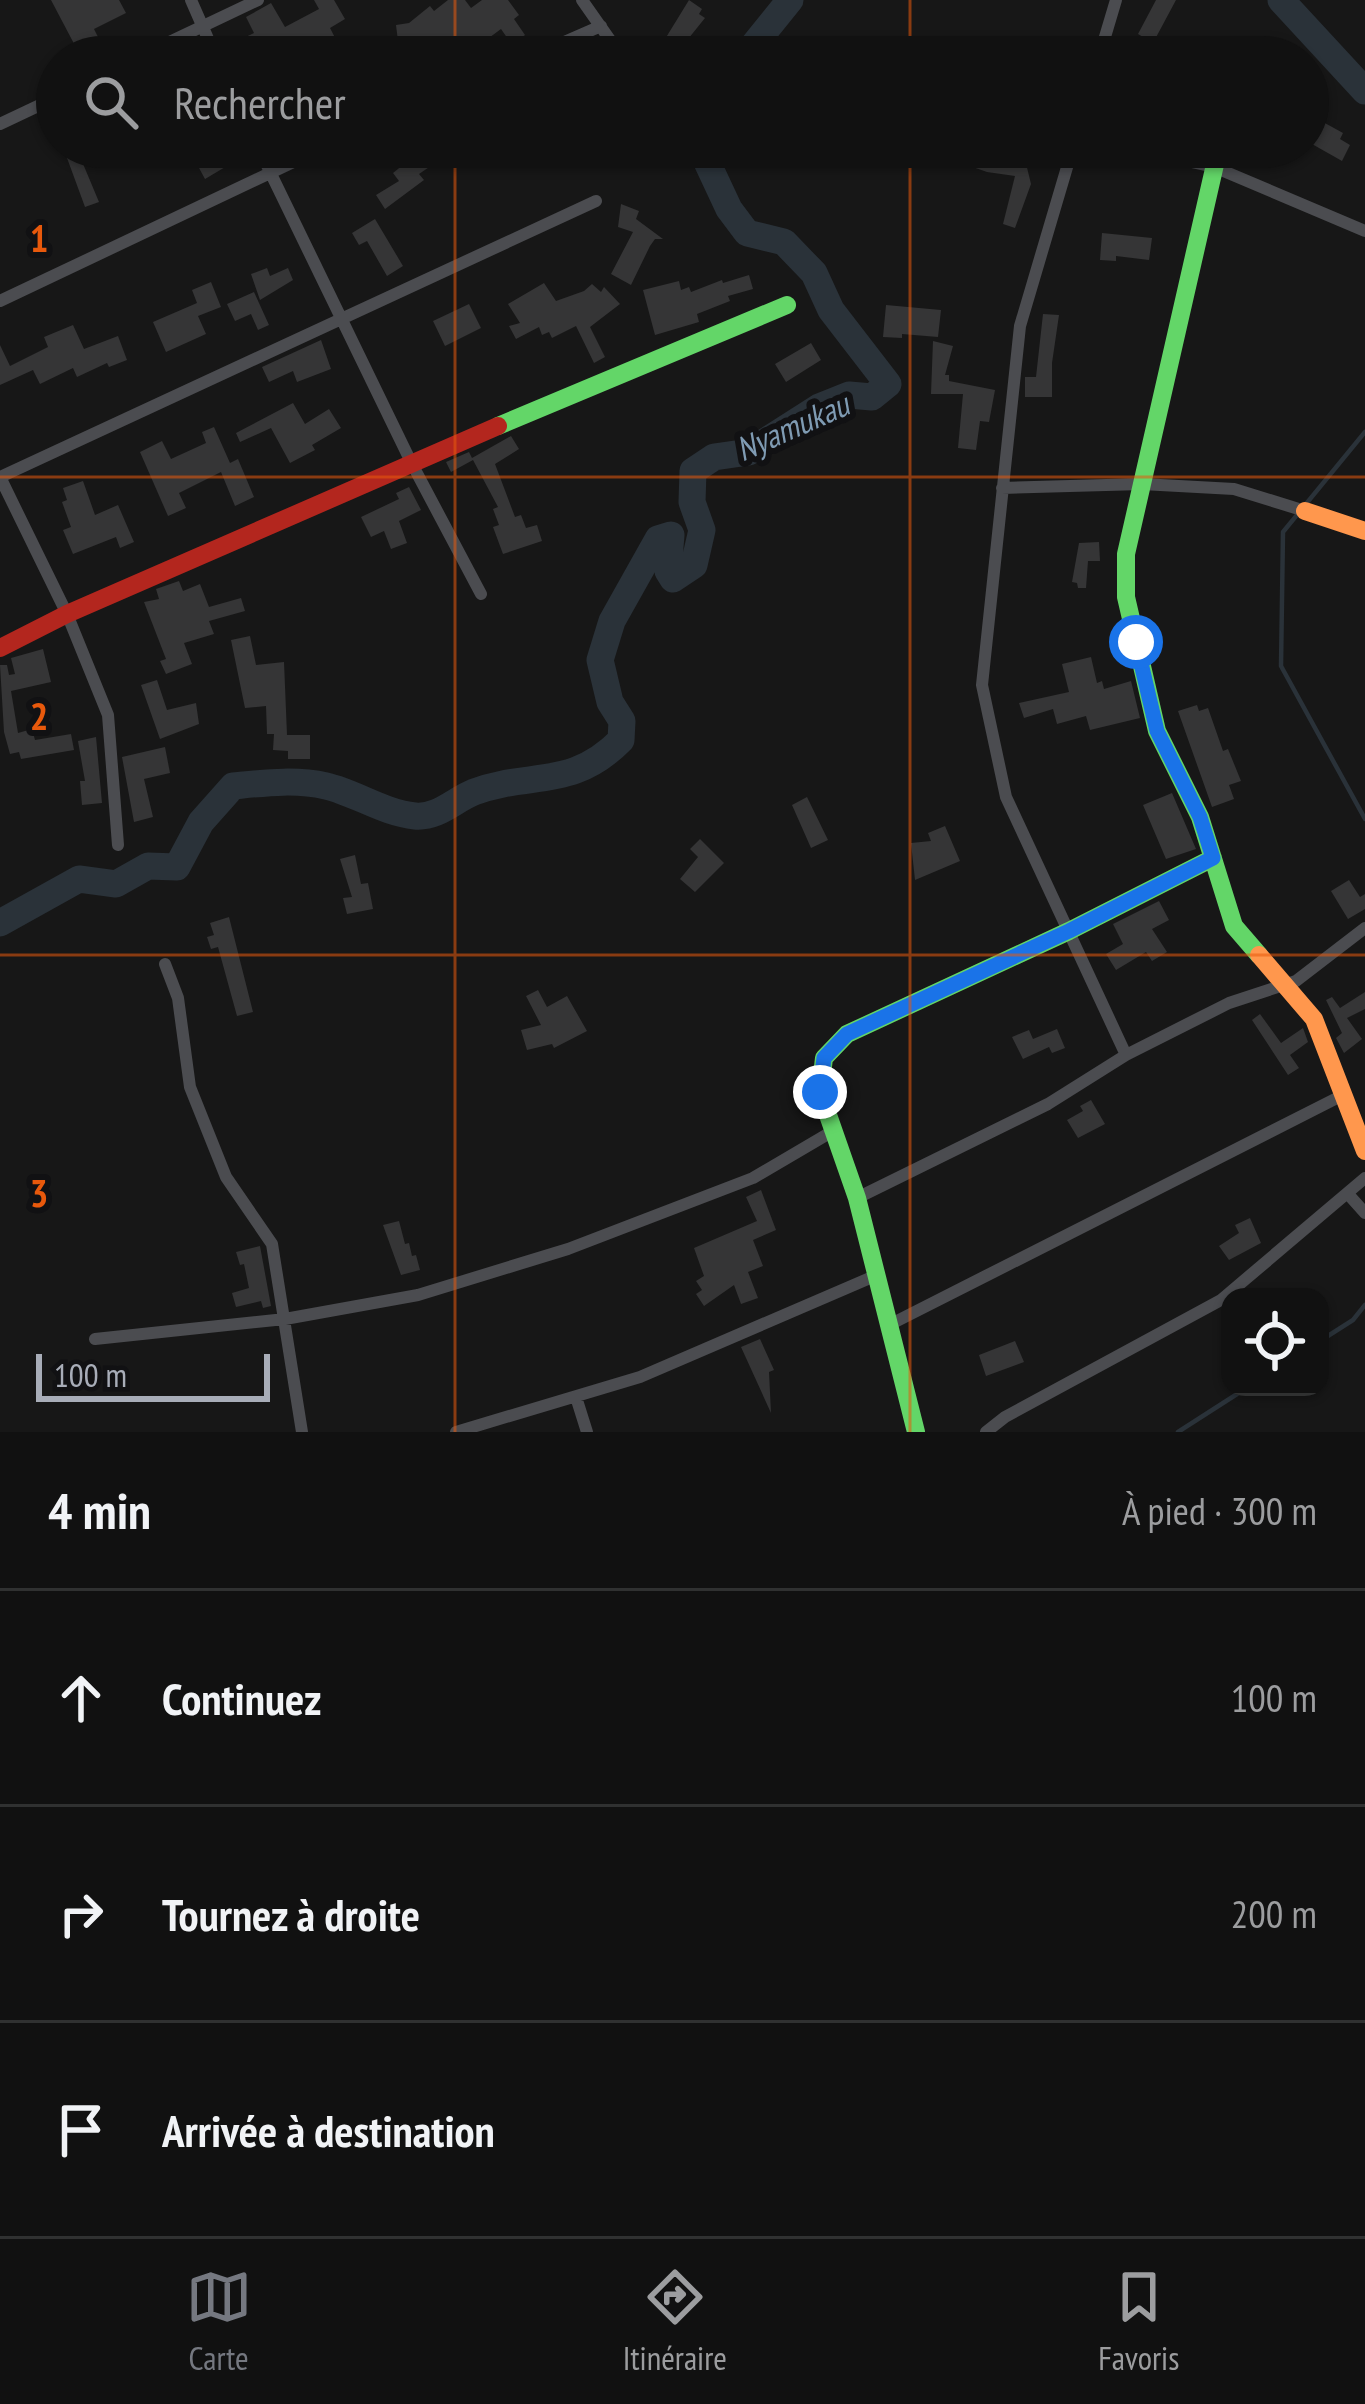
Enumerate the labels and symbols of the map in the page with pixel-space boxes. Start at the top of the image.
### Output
text: 1 [30,212,48,263]
water label: Nyamukau [729,381,858,470]
route start [1109,615,1163,669]
text: 2 [30,690,48,741]
route end [793,1065,847,1119]
text: 3 [30,1167,48,1218]
scale bar [36,1348,270,1401]

